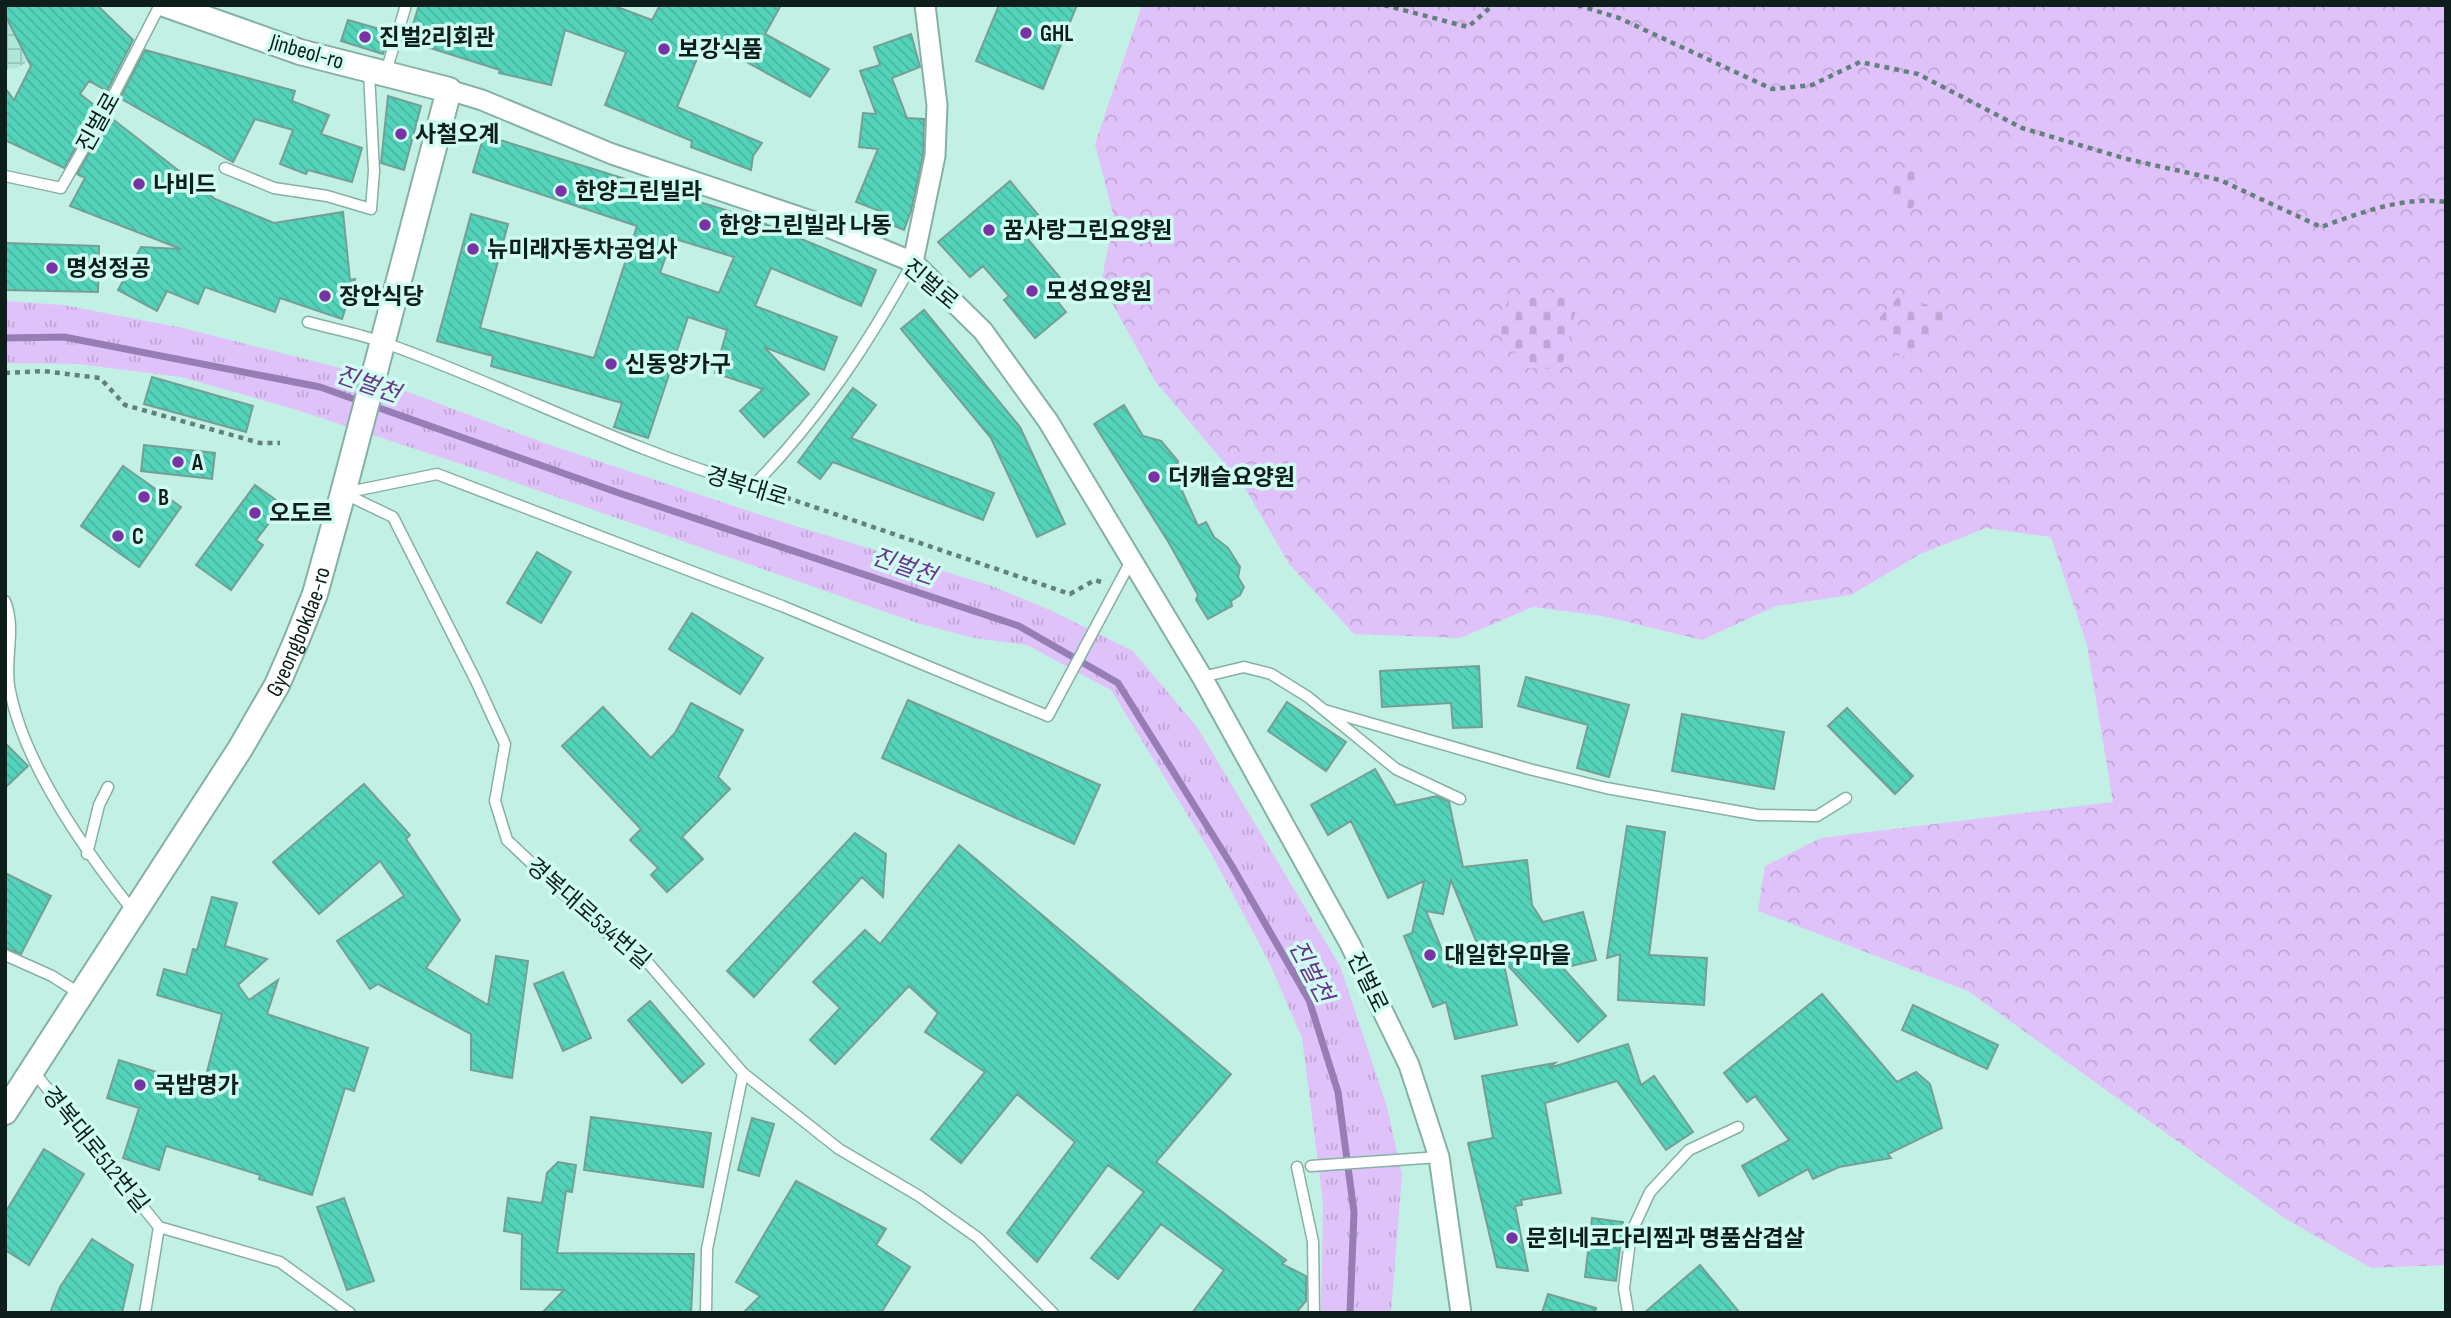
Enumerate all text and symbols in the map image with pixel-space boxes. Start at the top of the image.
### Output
place label: GHL [1040,20,1073,48]
place label: 진벌2리회관 [379,24,495,52]
marker: GHL [1018,25,1034,41]
street label: Jinbeol-ro [266,28,347,76]
marker: 진벌2리회관 [357,29,373,45]
place label: 보강식품 [678,36,763,64]
marker: 보강식품 [656,41,672,57]
street label: 진벌로 [71,88,127,157]
place label: 사철오계 [415,121,500,149]
marker: 사철오계 [393,126,409,142]
place label: 나비드 [153,171,216,199]
marker: 나비드 [131,176,147,192]
place label: 한양그린빌라 [575,178,702,206]
marker: 한양그린빌라 [553,183,569,199]
place label: 한양그린빌라 나동 [719,212,892,240]
marker: 한양그린빌라 나동 [697,217,713,233]
place label: 꿈사랑그린요양원 [1003,217,1172,245]
marker: 꿈사랑그린요양원 [981,222,997,238]
place label: 뉴미래자동차공업사 [487,236,677,264]
marker: 뉴미래자동차공업사 [465,241,481,257]
street label: 진벌로 [897,254,964,316]
place label: 명성정공 [66,255,151,283]
marker: 명성정공 [44,260,60,276]
place label: 모성요양원 [1046,278,1152,306]
place label: 장안식당 [339,283,424,311]
marker: 모성요양원 [1024,283,1040,299]
marker: 장안식당 [317,288,333,304]
place label: 신동양가구 [625,351,731,379]
marker: 신동양가구 [603,356,619,372]
water label: 진벌천 [332,360,407,410]
place label: A [191,449,204,477]
marker: A [170,454,186,470]
street label: 경복대로 [702,461,791,513]
place label: 더캐슬요양원 [1168,464,1295,492]
marker: 더캐슬요양원 [1146,469,1162,485]
place label: B [158,484,169,512]
marker: B [136,489,152,505]
place label: 오도르 [269,500,332,528]
marker: 오도르 [247,505,263,521]
place label: C [132,523,144,551]
marker: C [110,528,126,544]
water label: 진벌천 [868,542,943,592]
street label: Gyeongbokdae-ro [260,564,337,702]
street label: 경복대로534번길 [520,852,656,975]
water label: 진벌천 [1282,935,1340,1010]
place label: 대일한우마을 [1444,942,1571,970]
marker: 대일한우마을 [1422,947,1438,963]
street label: 진벌로 [1341,948,1394,1017]
place label: 국밥명가 [154,1072,239,1100]
marker: 국밥명가 [132,1077,148,1093]
street label: 경복대로512번길 [36,1081,155,1218]
place label: 문희네코다리찜과 명품삼겹살 [1526,1225,1805,1253]
marker: 문희네코다리찜과 명품삼겹살 [1504,1230,1520,1246]

